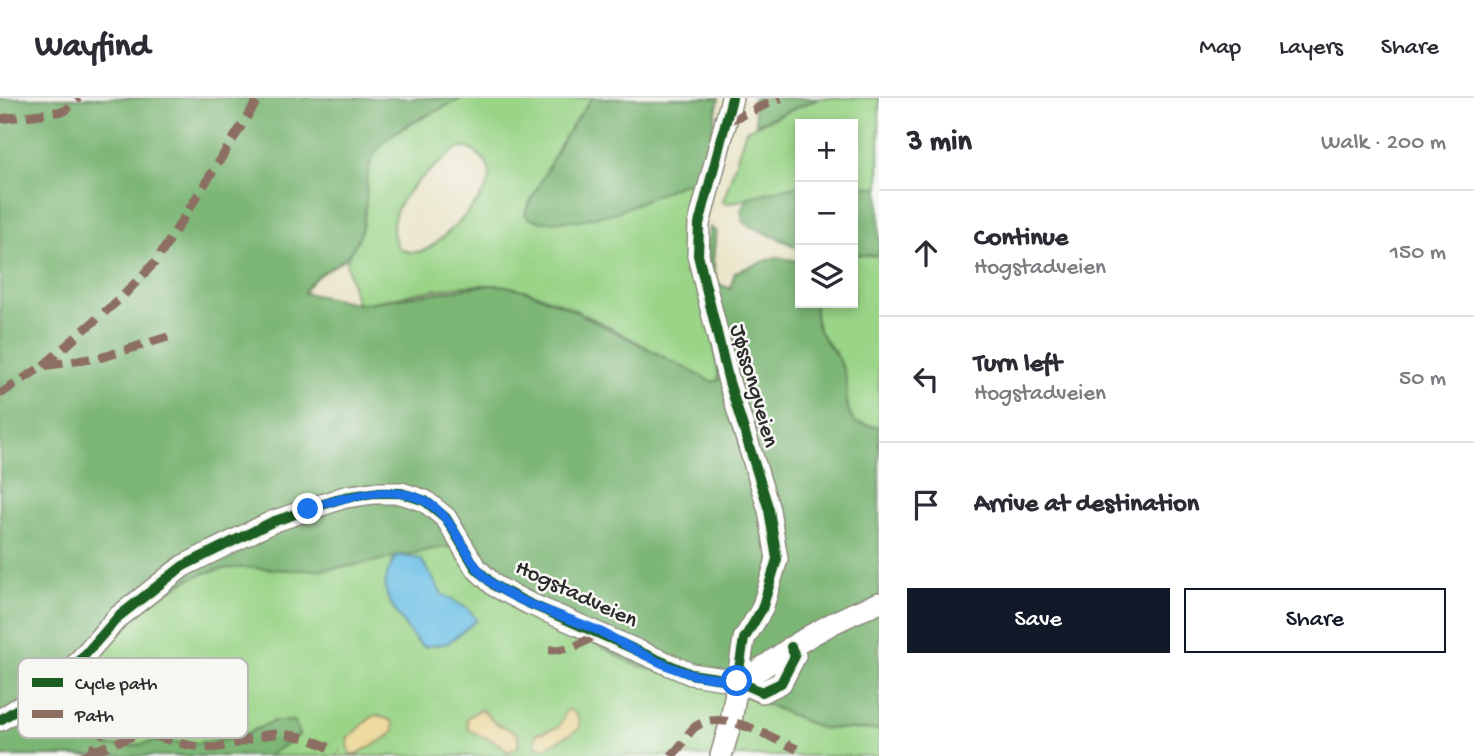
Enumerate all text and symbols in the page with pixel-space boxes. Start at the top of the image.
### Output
text: Wayfind [35,29,150,67]
text: Map [1199,34,1241,63]
text: Layers [1279,34,1343,63]
text: Share [1381,34,1439,63]
map controls [795,119,858,308]
button: + [795,119,858,182]
text: 3 min [907,126,972,161]
text: Walk · 200 m [1321,130,1446,157]
button: − [795,182,858,245]
text: Continue [974,224,1068,255]
icon: ahead [907,234,945,272]
text: 150 m [1390,240,1446,267]
button: layers [795,245,858,308]
text: Hogstadveien [974,255,1106,282]
street label: Jøssongveien [723,321,783,451]
text: Turn left [974,350,1062,381]
icon: left [907,360,945,398]
text: 50 m [1399,366,1446,393]
text: Hogstadveien [974,381,1106,408]
icon: arrive [907,486,945,524]
text: Arrive at destination [974,490,1199,521]
route end [292,493,323,524]
street label: Hogstadveien [510,555,642,635]
button: Save [907,588,1170,653]
button: Share [1184,588,1446,653]
legend [18,658,248,738]
route start [721,665,752,696]
text: Cycle path [75,674,157,697]
text: Path [74,706,114,729]

